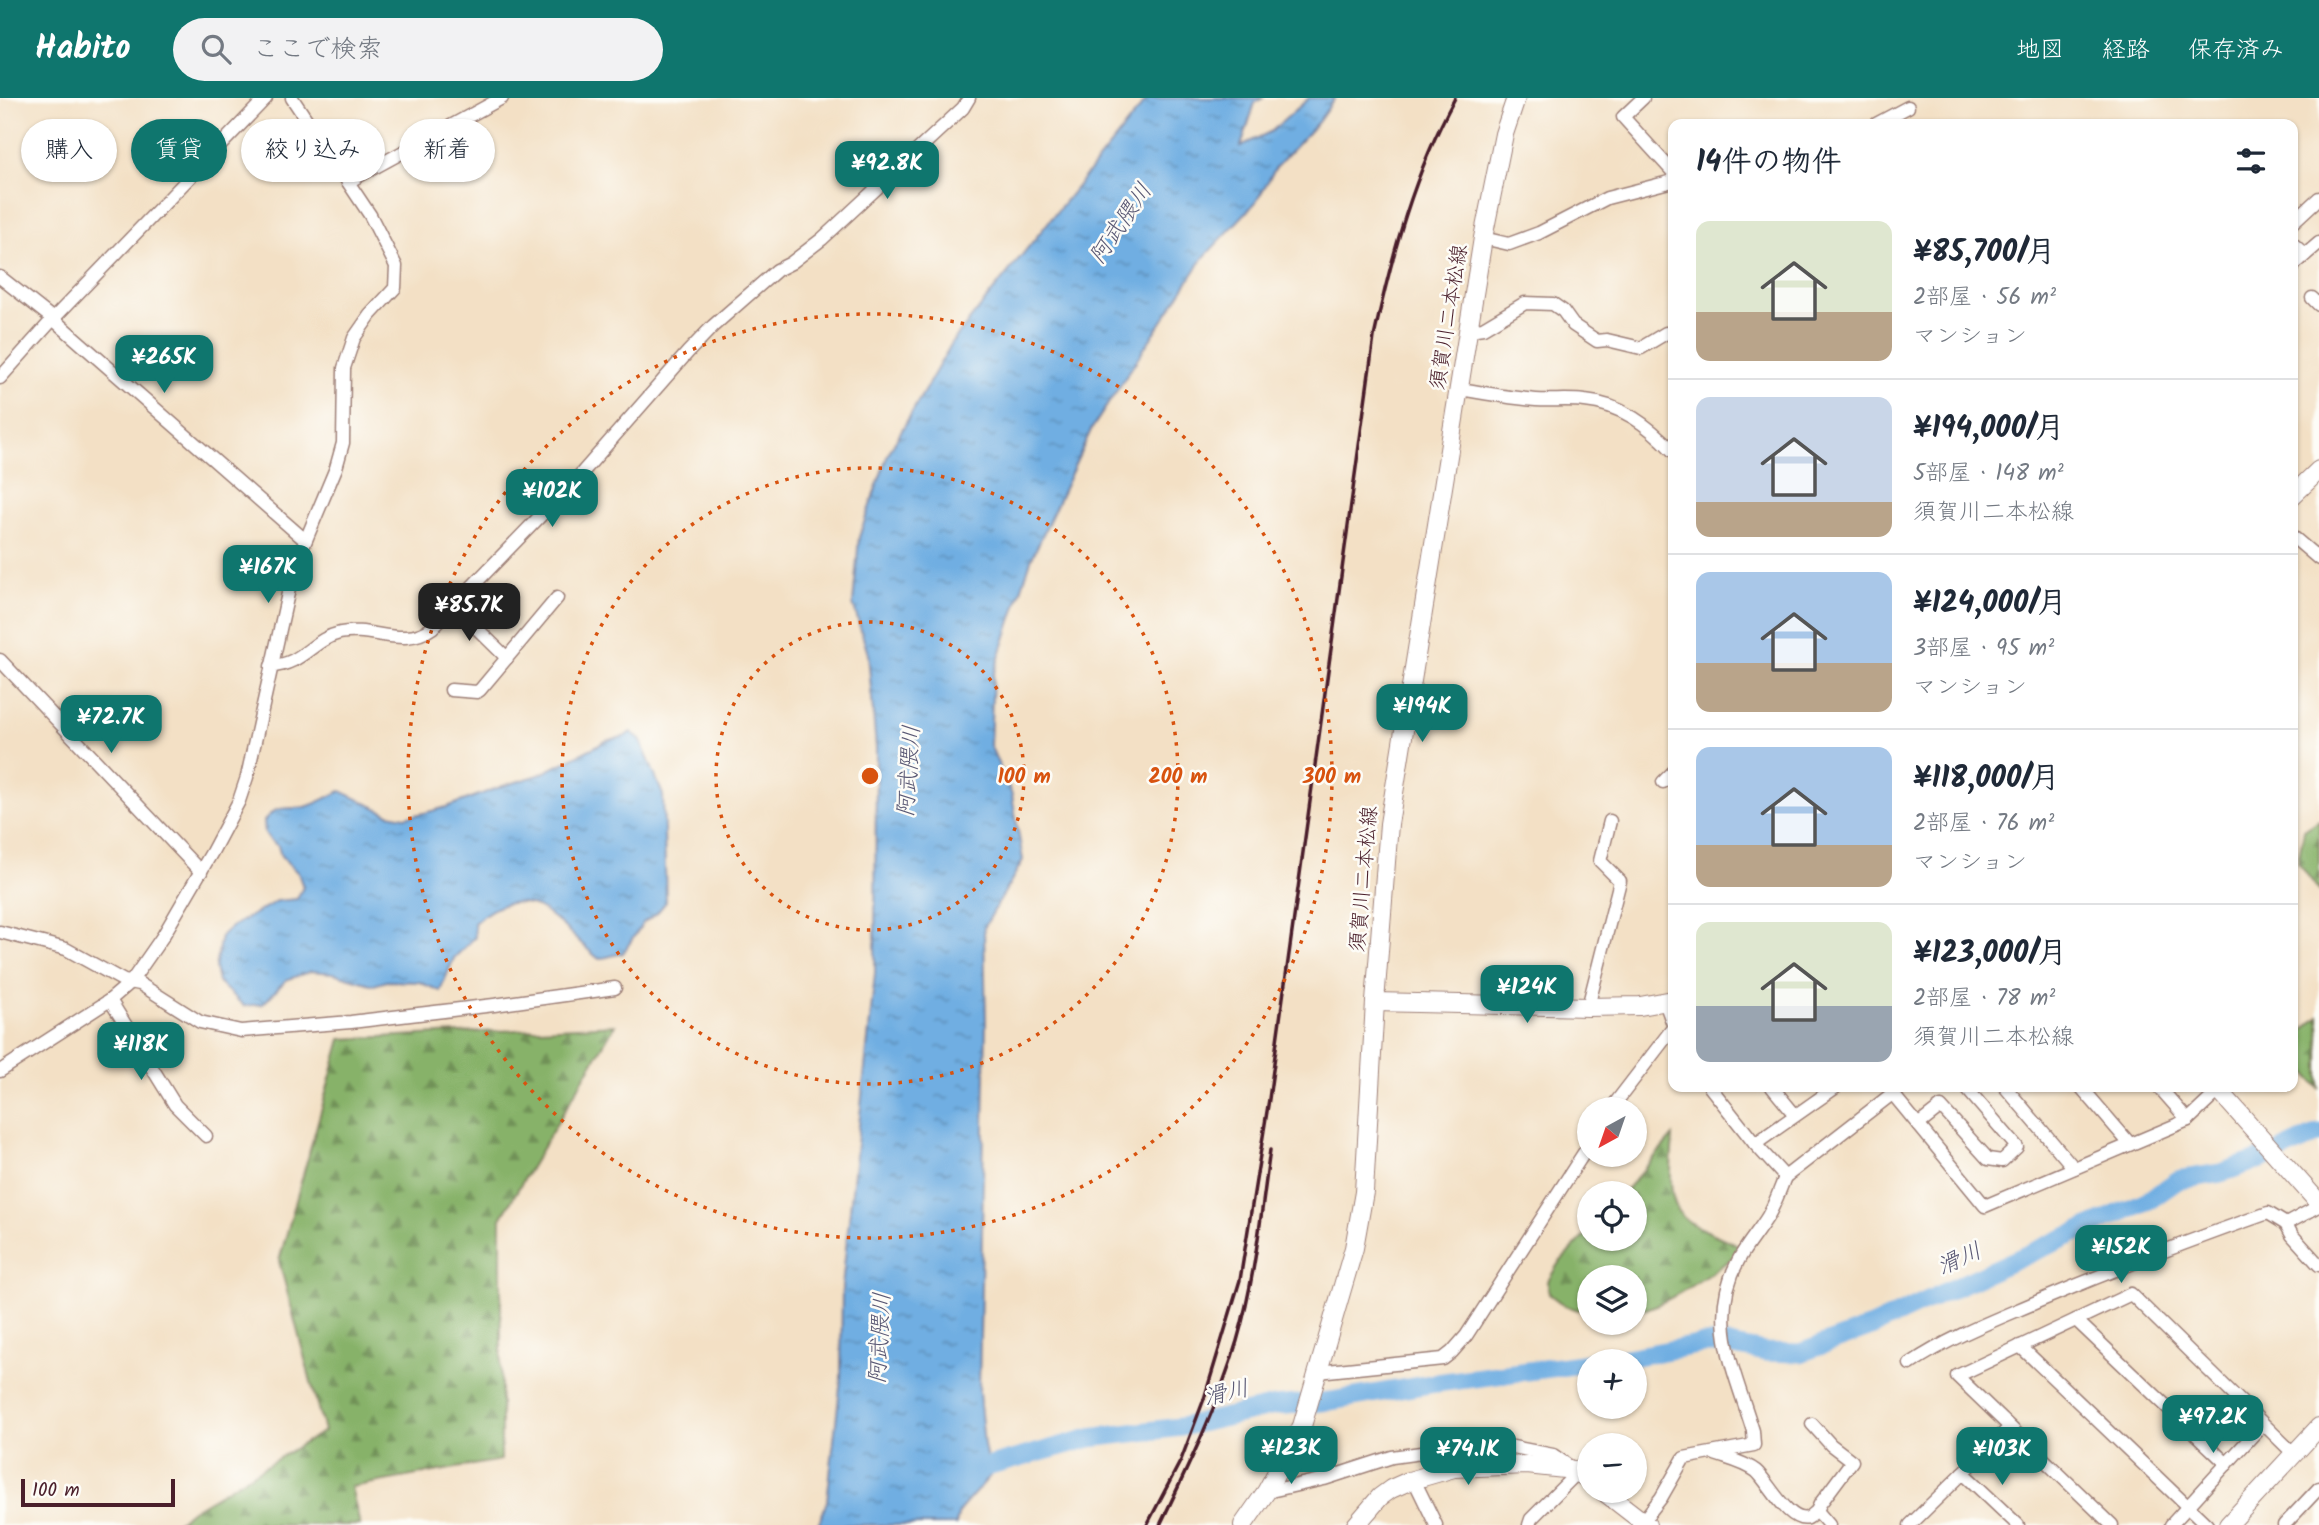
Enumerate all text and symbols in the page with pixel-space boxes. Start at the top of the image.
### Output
search box [173,18,663,81]
text: Habito [35,23,131,76]
text: ここで検索 [253,29,383,71]
icon: search [197,30,235,68]
text: 地図 [2016,31,2064,70]
text: 経路 [2102,31,2150,70]
text: 保存済み [2188,31,2284,70]
chip: 購入 [21,119,117,182]
chip: 賃貸 [131,119,227,182]
chip: 絞り込み [241,119,385,182]
chip: 新着 [399,119,495,182]
text: 14件の物件 [1696,139,1841,187]
pin: ¥92.8K [830,141,944,201]
icon: filters [2232,142,2270,180]
text: ¥92.8K [851,146,923,182]
water label: 阿武隈川 [1081,176,1162,272]
text: ¥85,700/月 [1913,229,2056,277]
street label: 須賀川二本松線 [1422,242,1477,392]
icon: home [1752,249,1836,333]
text: 2部屋 · 56 m² [1913,280,2056,316]
text: マンション [1913,319,2027,355]
pin: ¥265K [115,336,213,395]
text: ¥265K [131,340,197,376]
text: ¥194,000/月 [1913,405,2065,453]
icon: home [1752,425,1836,509]
text: 5部屋 · 148 m² [1913,456,2064,492]
pin: ¥102K [503,470,601,529]
text: ¥102K [522,474,582,510]
text: 須賀川二本松線 [1913,495,2074,531]
pin: ¥167K [219,546,317,605]
text: ¥167K [239,550,297,586]
text: ¥124,000/月 [1913,580,2067,628]
pin: ¥85.7K [412,584,526,643]
text: ¥85.7K [434,588,504,624]
icon: home [1752,600,1836,684]
text: 3部屋 · 95 m² [1913,631,2054,667]
text: マンション [1913,670,2027,706]
pin: ¥194K [1373,684,1471,744]
text: ¥194K [1392,689,1452,725]
pin: ¥72.7K [54,696,168,755]
text: ¥72.7K [77,700,145,736]
water label: 阿武隈川 [889,724,931,818]
text: ¥118,000/月 [1913,755,2060,803]
text: 100 m [997,761,1051,794]
text: 200 m [1148,761,1208,794]
text: 300 m [1302,761,1361,794]
centre of rings [858,764,882,788]
icon: home [1752,775,1836,859]
street label: 須賀川二本松線 [1342,804,1387,954]
text: 2部屋 · 76 m² [1913,806,2054,842]
text: マンション [1913,845,2027,881]
text: ¥123,000/月 [1913,930,2067,978]
icon: home [1752,950,1836,1034]
pin: ¥124K [1478,965,1576,1025]
text: ¥124K [1497,970,1557,1006]
text: 2部屋 · 78 m² [1913,981,2055,1017]
text: 須賀川二本松線 [1913,1020,2074,1056]
pin: ¥118K [92,1023,190,1082]
text: ¥118K [113,1027,169,1063]
north arrow [1577,1097,1647,1167]
map controls [1577,1097,1647,1503]
button: locate [1577,1181,1647,1251]
pin: ¥152K [2072,1226,2170,1285]
text: ¥152K [2091,1230,2151,1266]
water label: 滑川 [1931,1234,1988,1286]
button: layers [1577,1265,1647,1335]
water label: 阿武隈川 [861,1291,901,1385]
button: + [1577,1349,1647,1419]
water label: 滑川 [1200,1371,1253,1417]
pin: ¥97.2K [2156,1396,2270,1455]
text: ¥97.2K [2178,1400,2248,1436]
pin: ¥123K [1242,1426,1340,1486]
pin: ¥74.1K [1411,1428,1525,1487]
pin: ¥103K [1953,1428,2051,1487]
text: ¥123K [1261,1431,1321,1467]
text: ¥74.1K [1436,1432,1500,1468]
text: ¥103K [1972,1432,2032,1468]
button: − [1577,1433,1647,1503]
scale bar [21,1476,175,1508]
text: 100 m [32,1476,80,1506]

